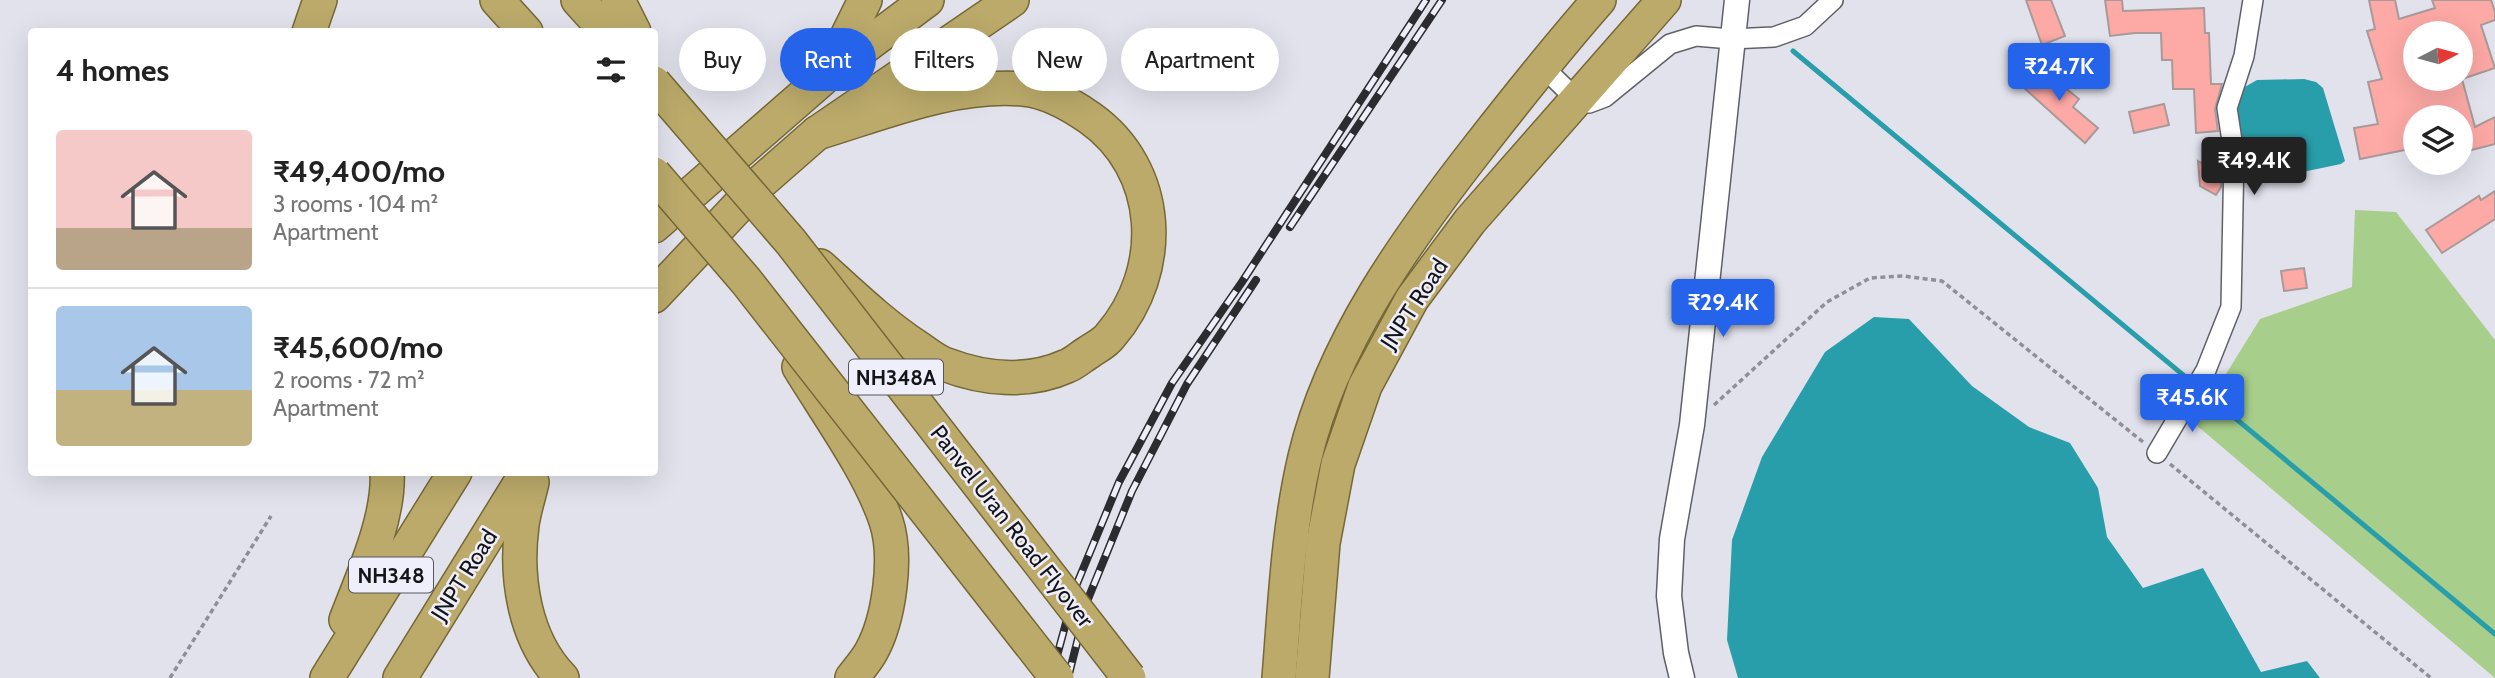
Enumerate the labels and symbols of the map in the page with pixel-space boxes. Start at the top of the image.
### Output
north arrow [2403,21,2473,91]
pin: ₹24.7K [2002,43,2116,103]
pin: ₹49.4K [2197,138,2311,197]
street label: JNPT Road [1374,253,1454,355]
pin: ₹29.4K [1666,280,1780,339]
road number: NH348A [849,360,943,394]
pin: ₹45.6K [2135,374,2249,434]
street label: Panvel Uran Road Flyover [924,419,1100,633]
street label: JNPT Road [424,524,503,627]
road number: NH348 [349,558,433,592]

